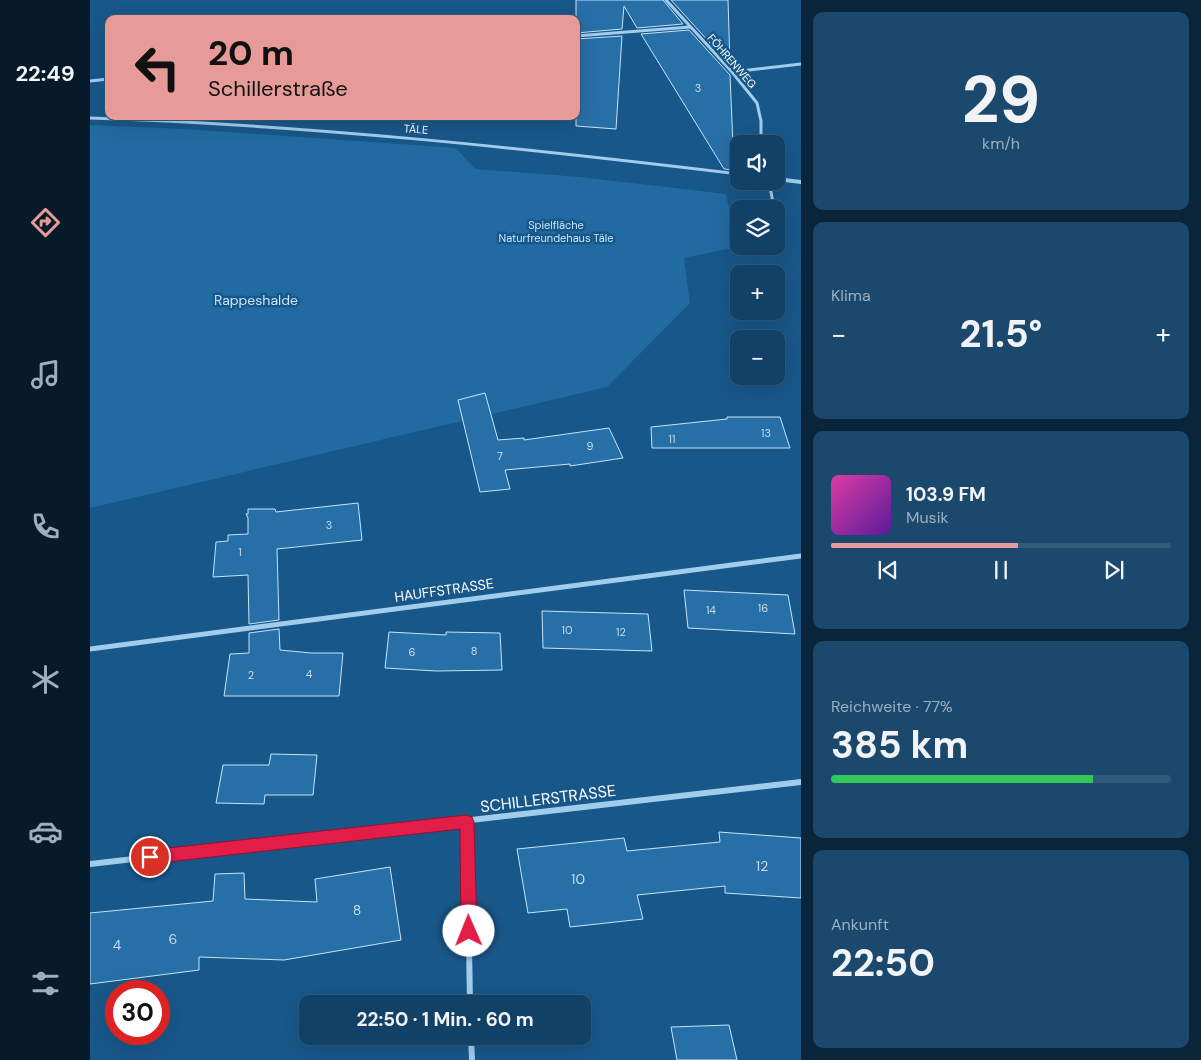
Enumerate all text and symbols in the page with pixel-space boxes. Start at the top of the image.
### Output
text: 20 m [208,30,294,76]
street label: FÖHRENWEG [705,31,759,91]
icon: left [125,35,190,100]
text: 29 [962,58,1040,142]
text: 22:49 [15,59,75,88]
text: Schillerstraße [208,74,348,103]
house number: 3 [695,81,701,95]
street label: TÄLE [403,121,429,137]
text: km/h [982,133,1020,154]
map controls [730,135,785,385]
button: sound [730,135,785,190]
button: layers [730,200,785,255]
icon: directions [28,205,63,240]
park label: Spielfläche Naturfreundehaus Täle [499,218,613,245]
button: + [730,265,785,320]
text: Klima [831,285,871,306]
park label: Rappeshalde [214,291,298,309]
text: 21.5° [960,309,1042,359]
text: − [831,316,846,353]
text: + [1156,316,1171,353]
button: − [730,330,785,385]
icon: music [28,357,63,392]
house number: 13 [761,426,771,440]
house number: 11 [669,432,675,446]
house number: 9 [587,439,594,453]
house number: 7 [497,449,503,463]
text: 103.9 FM [906,482,986,507]
text: Musik [906,507,949,528]
icon: phone [28,509,63,544]
house number: 3 [326,518,332,532]
house number: 1 [238,545,242,559]
icon: previous [874,556,902,584]
icon: pause [987,556,1015,584]
icon: next [1100,556,1128,584]
street label: HAUFFSTRASSE [393,574,495,606]
house number: 16 [758,601,768,615]
house number: 14 [706,603,716,617]
house number: 10 [562,623,572,637]
house number: 12 [616,625,626,639]
house number: 8 [471,644,477,658]
house number: 6 [409,645,416,659]
icon: climate [28,662,63,697]
house number: 4 [306,667,313,681]
house number: 2 [248,668,254,682]
text: Reichweite · 77% [831,696,953,717]
text: 385 km [831,720,968,770]
street label: SCHILLERSTRASSE [479,780,617,817]
icon: car [28,814,63,849]
pin [129,836,171,878]
icon: arrive [136,843,164,871]
house number: 12 [756,857,768,875]
house number: 10 [571,870,585,888]
house number: 8 [353,901,361,919]
position arrow [442,904,494,956]
text: Ankunft [831,914,889,935]
house number: 6 [169,930,177,948]
house number: 4 [113,936,122,954]
text: 22:50 [831,938,935,988]
icon: filters [28,966,63,1001]
speed limit sign: 30 [105,980,170,1045]
text: 22:50 · 1 Min. · 60 m [356,1007,534,1032]

